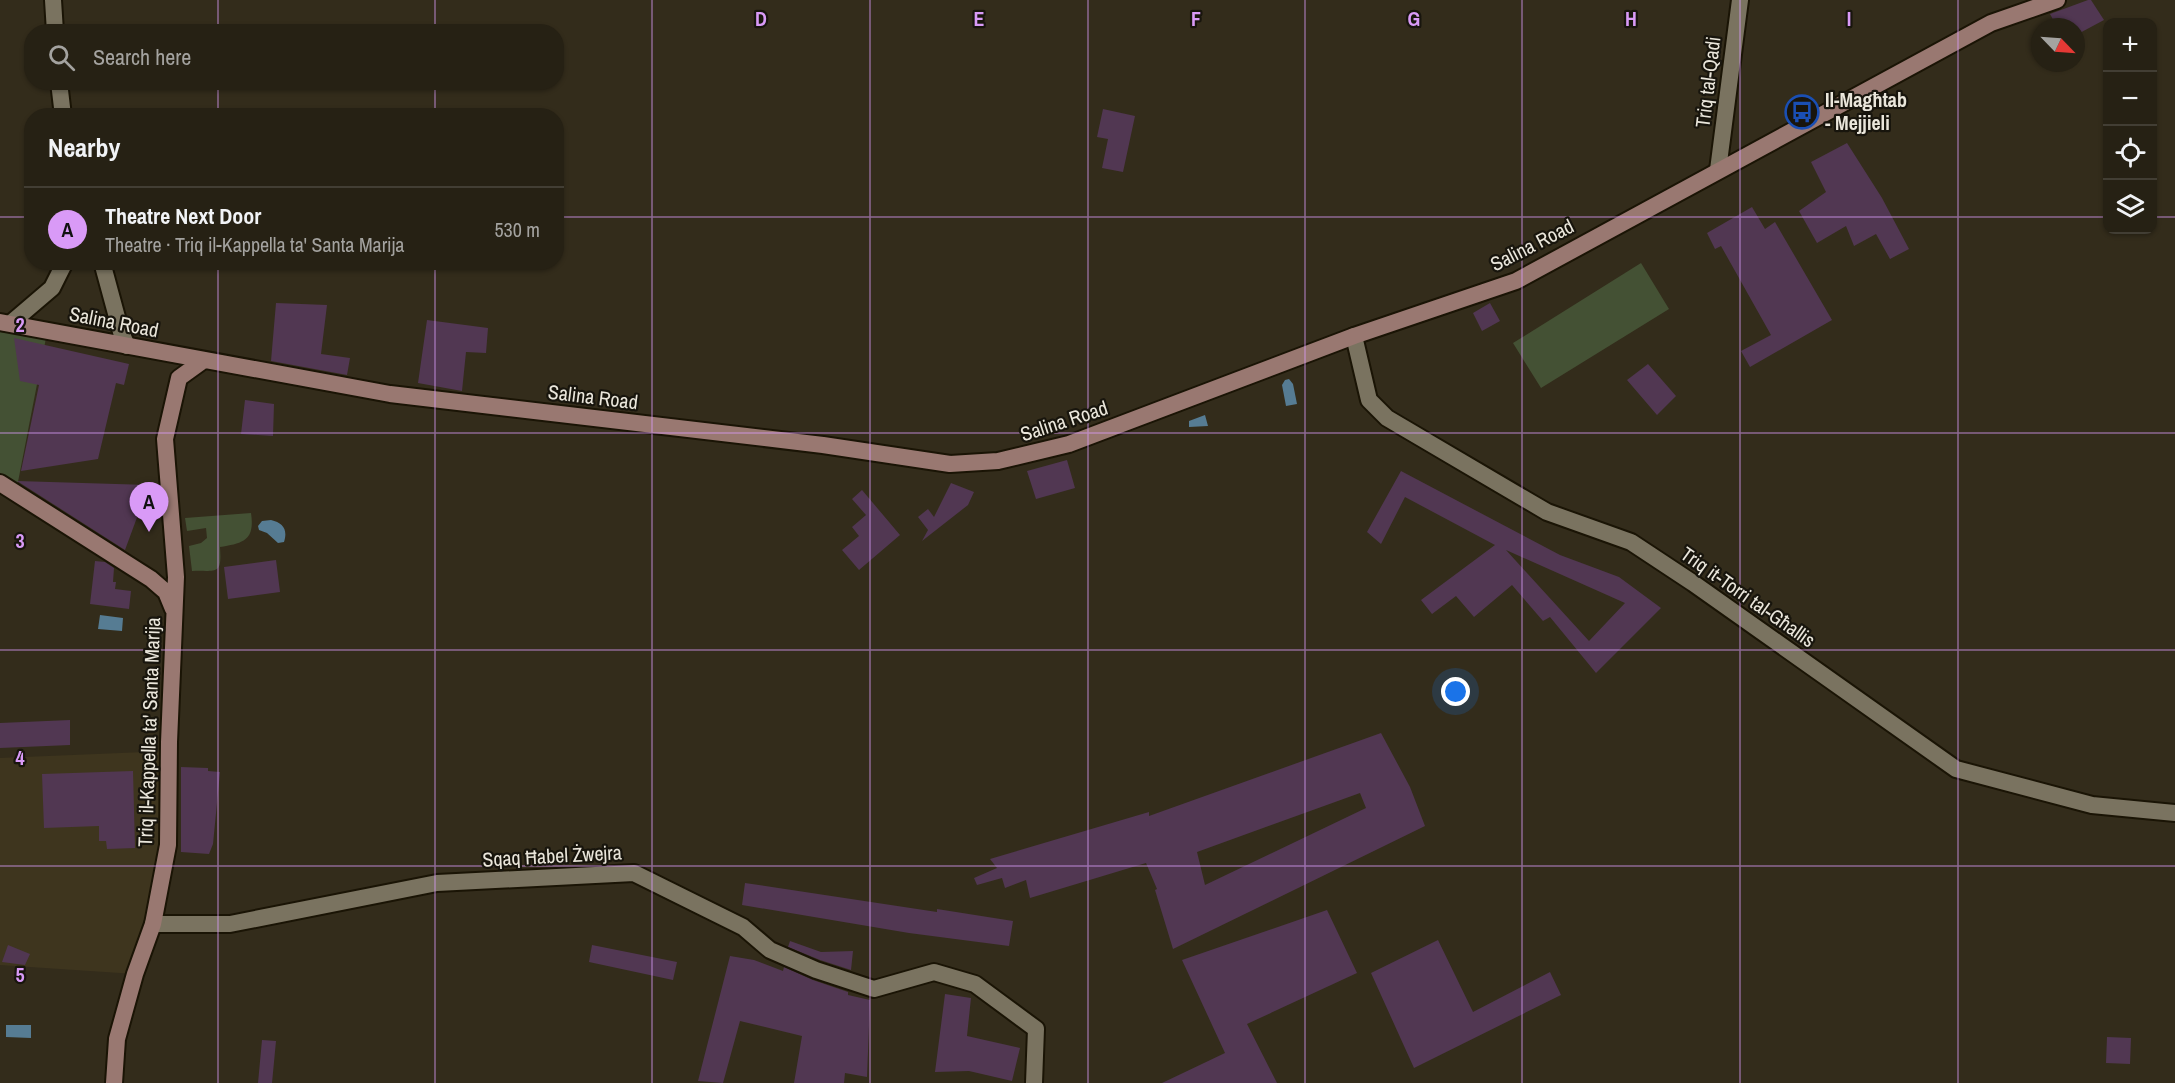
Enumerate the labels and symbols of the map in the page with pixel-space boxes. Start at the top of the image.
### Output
text: D [755,5,767,32]
text: E [974,5,985,32]
text: F [1191,5,1201,32]
text: G [1408,5,1420,32]
text: H [1625,5,1637,32]
text: I [1847,5,1851,32]
north arrow [2031,18,2085,72]
street label: Triq tal-Qadi [1689,35,1726,129]
place label: Il-Magħtab - Mejjieli [1825,86,1907,136]
bus stop icon: Il-Magħtab - Mejjieli [1784,94,1820,130]
street label: Salina Road [1485,212,1578,277]
street label: Salina Road [67,300,161,343]
text: 2 [15,311,25,338]
street label: Salina Road [547,378,640,415]
street label: Salina Road [1017,394,1111,447]
pin: A [130,482,168,532]
text: 3 [15,527,25,554]
street label: Triq it-Torri tal-Għallis [1675,540,1821,653]
street label: Triq il-Kappella ta' Santa Marija [131,617,166,847]
your location [1441,677,1470,706]
text: 4 [15,744,25,771]
street label: Sqaq Ħabel Żwejra [482,838,622,873]
text: 5 [15,961,25,988]

